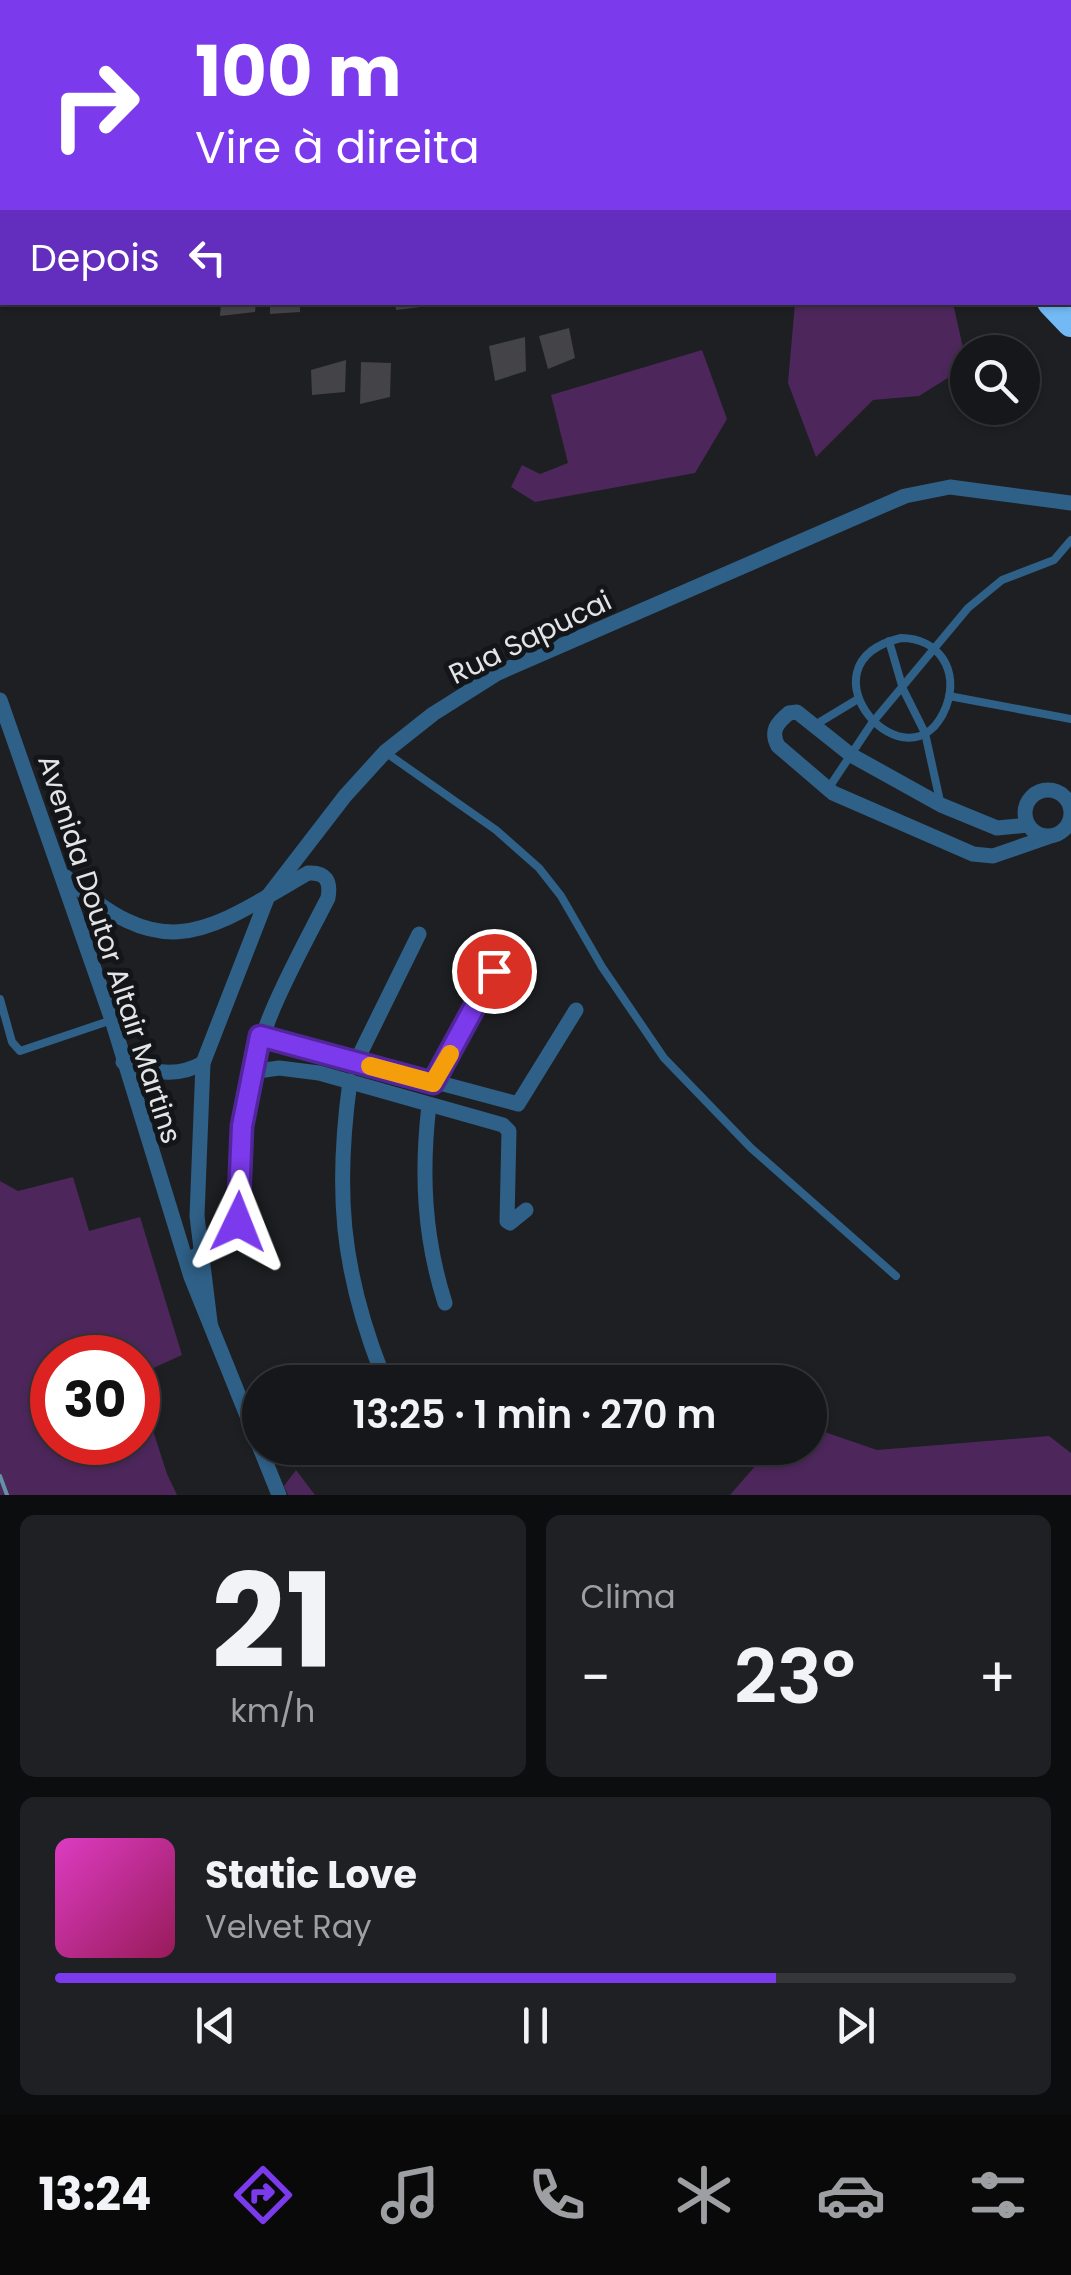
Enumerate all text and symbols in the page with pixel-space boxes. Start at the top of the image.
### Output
text: 100 m [195,22,402,121]
icon: right [30,40,160,170]
text: Vire à direita [195,116,480,179]
icon: left [180,230,235,285]
text: Depois [30,231,160,284]
map controls [950,335,1040,425]
button: search [950,335,1040,425]
street label: Rua Sapucai [442,581,618,694]
street label: Avenida Doutor Altair Martins [28,750,191,1149]
pin [452,929,537,1014]
icon: arrive [467,944,522,999]
position arrow [186,1170,290,1274]
speed limit sign: 30 [30,1335,160,1465]
text: 13:25 · 1 min · 270 m [353,1388,716,1441]
text: 21 [211,1530,334,1713]
text: Clima [581,1574,676,1619]
text: 23° [734,1624,855,1729]
text: − [581,1639,611,1716]
text: + [978,1639,1016,1716]
text: km/h [230,1688,315,1733]
text: Static Love [205,1848,417,1901]
text: Velvet Ray [205,1904,371,1949]
icon: previous [188,1998,243,2053]
icon: pause [508,1998,563,2053]
icon: next [828,1998,883,2053]
icon: directions [228,2160,298,2230]
icon: music [375,2160,445,2230]
icon: phone [522,2160,592,2230]
icon: climate [669,2160,739,2230]
icon: car [816,2160,886,2230]
icon: filters [963,2160,1033,2230]
text: 13:24 [38,2163,152,2226]

